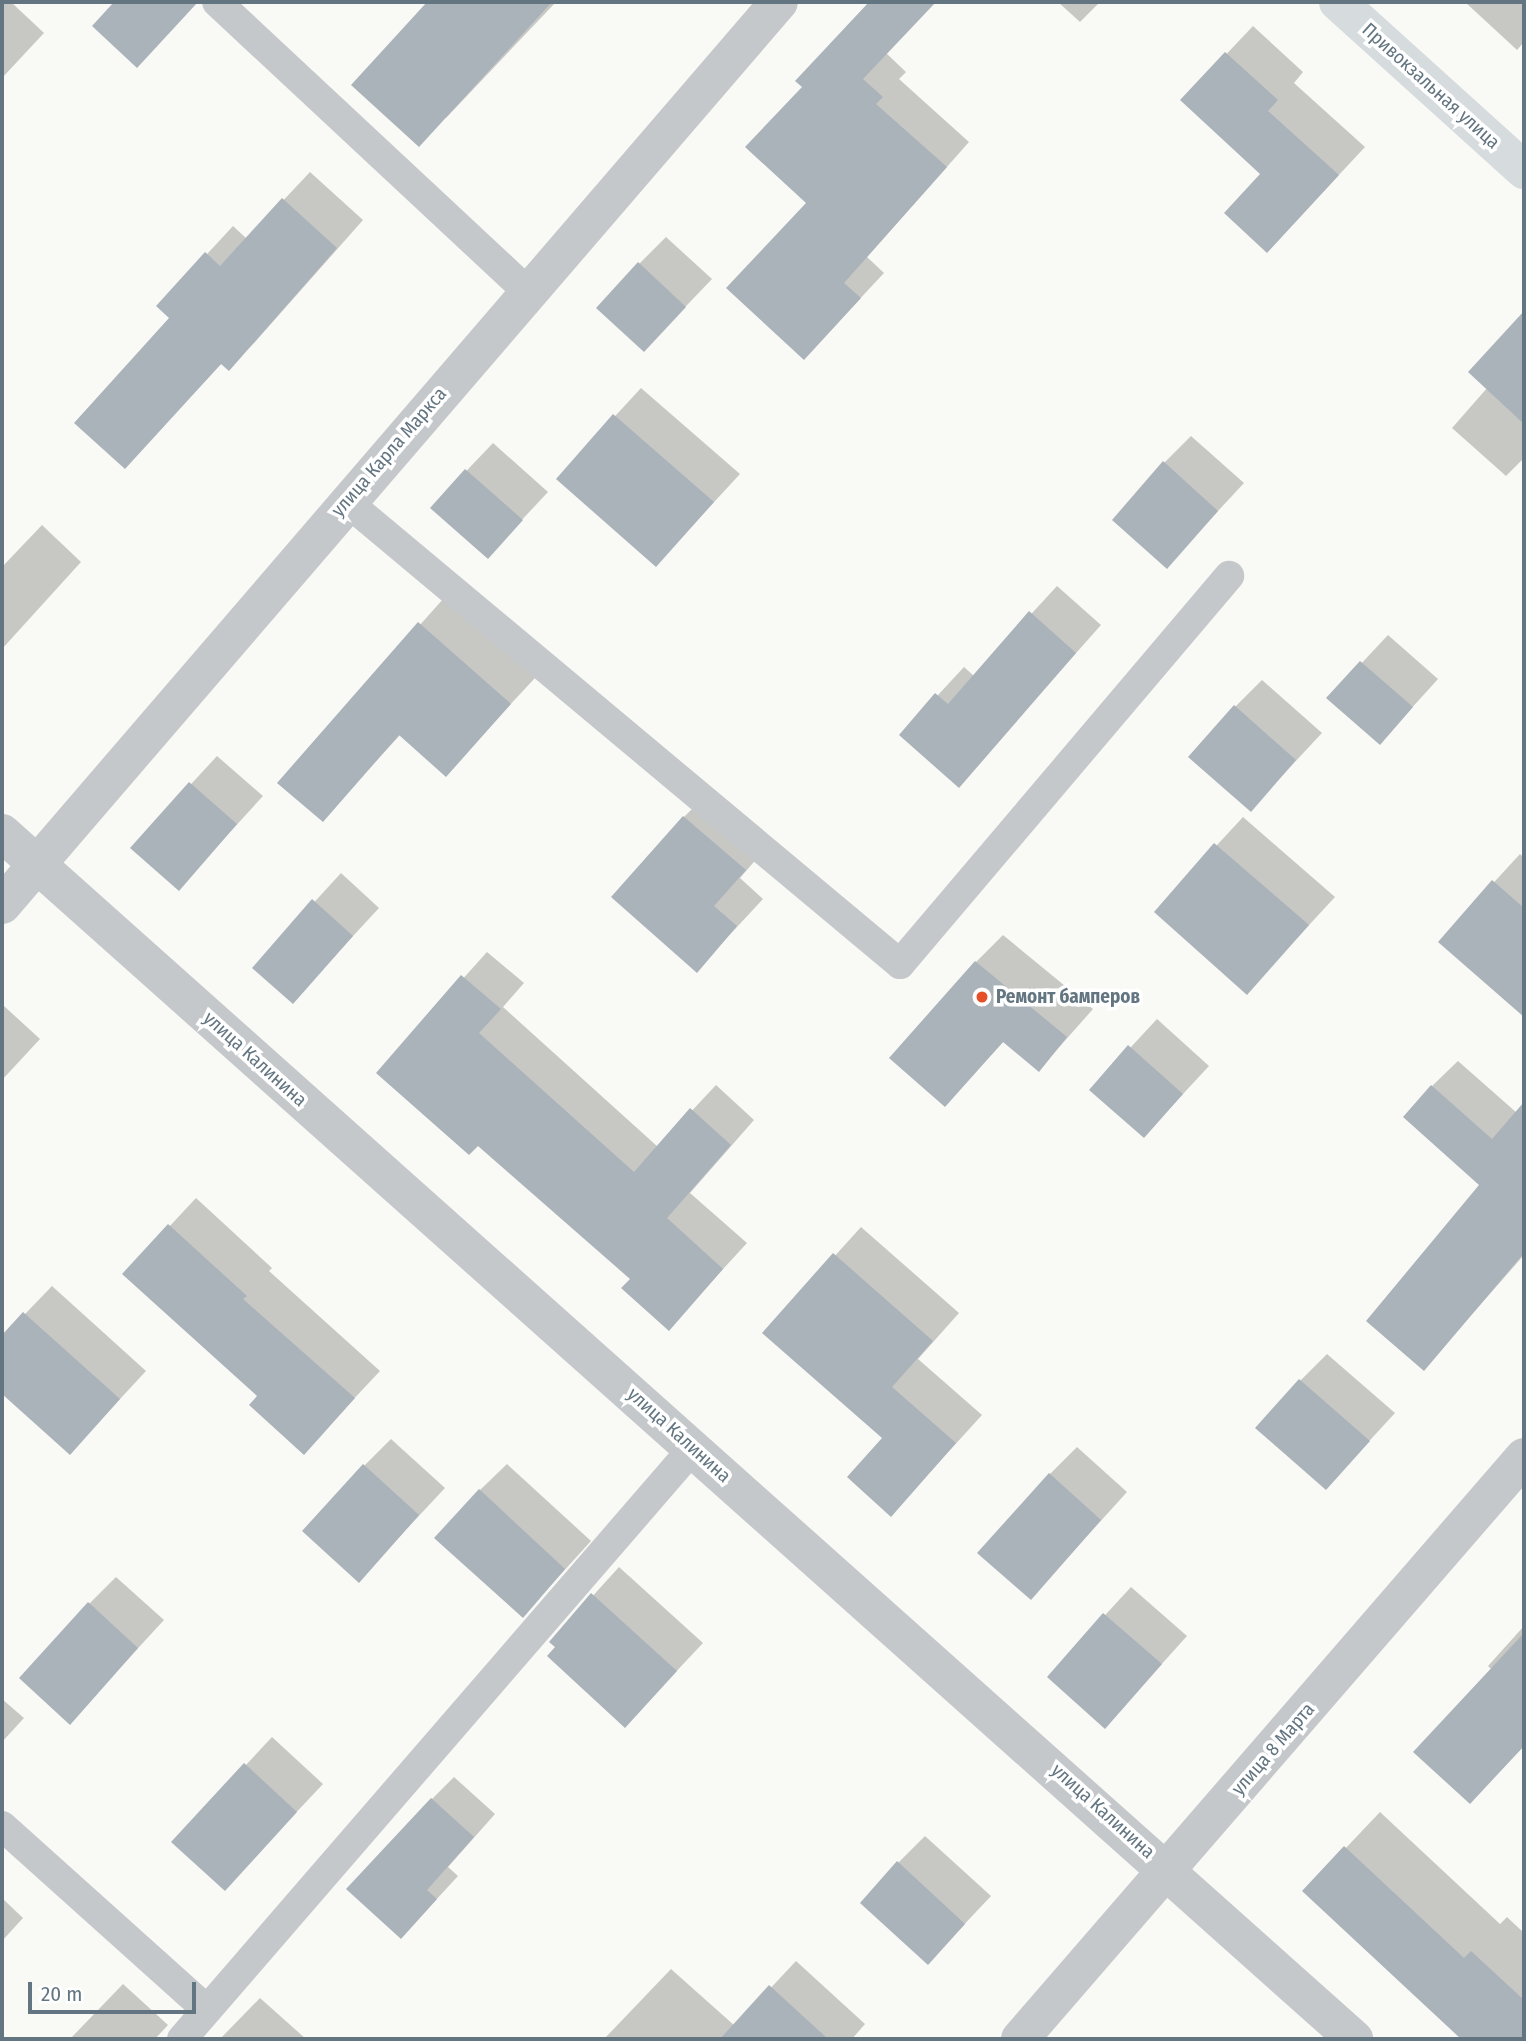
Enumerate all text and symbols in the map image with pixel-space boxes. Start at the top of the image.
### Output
street label: Привокзальная улица [1358,18,1504,154]
street label: улица Карла Маркса [327,383,451,521]
place label: Ремонт бамперов [996,986,1140,1008]
marker: Ремонт бамперов [974,989,990,1005]
street label: улица Калинина [199,1007,311,1111]
street label: улица Калинина [623,1383,735,1487]
street label: улица 8 Марта [1227,1698,1319,1800]
street label: улица Калинина [1047,1759,1159,1863]
scale bar [32,1968,200,2012]
text: 20 m [41,1981,82,2007]

